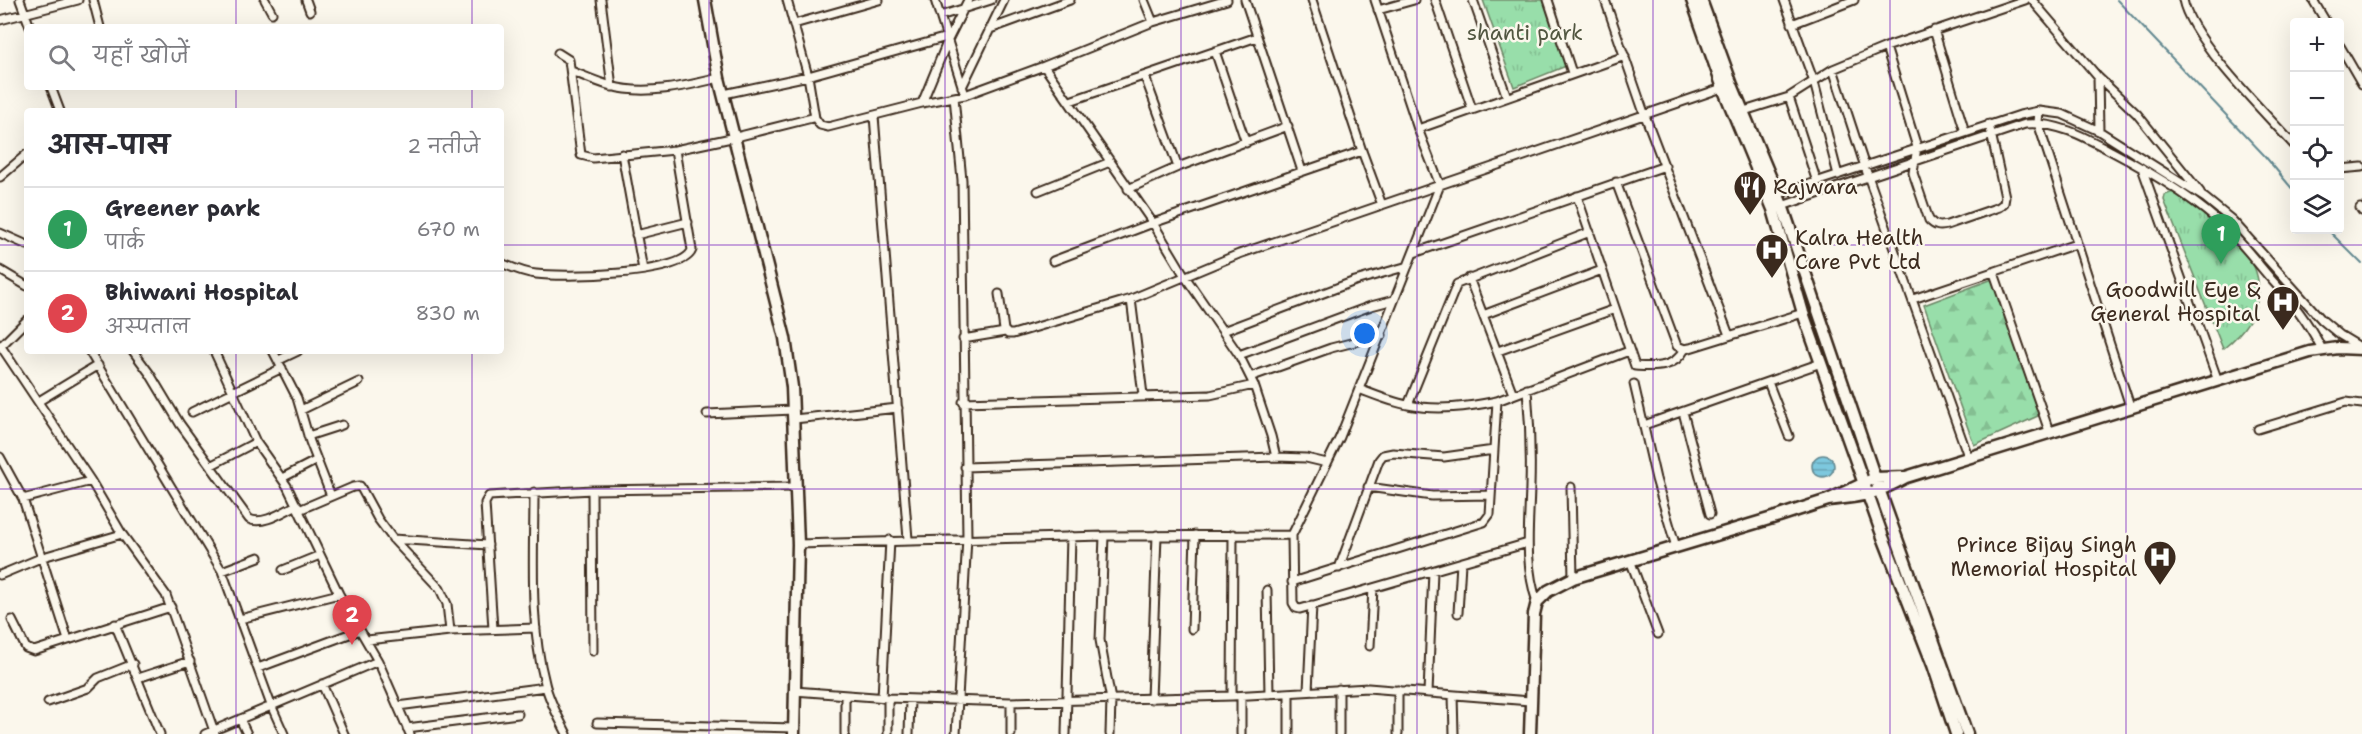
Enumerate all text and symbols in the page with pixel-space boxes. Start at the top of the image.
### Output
map controls [2290,18,2344,234]
button: + [2290,18,2344,72]
park label: shanti park [1467,19,1583,47]
search box [24,24,504,90]
icon: search [45,41,78,74]
text: यहाँ खोजें [93,41,189,70]
button: − [2290,72,2344,126]
button: locate [2290,126,2344,180]
text: आस-पास [48,127,170,162]
text: 2 नतीजे [407,133,480,159]
restaurant icon: Rajwara [1732,169,1768,216]
place label: Rajwara [1773,173,1858,201]
button: layers [2290,180,2344,234]
text: Greener park [105,194,261,223]
pin: 1 [2202,214,2240,264]
text: 1 [63,216,72,242]
text: 670 m [417,216,480,242]
place label: Kalra Health Care Pvt Ltd [1795,224,1924,276]
text: पार्क [105,229,144,255]
hospital icon: Kalra Health Care Pvt Ltd [1754,232,1790,279]
place label: Goodwill Eye & General Hospital [2090,276,2261,328]
text: Bhiwani Hospital [105,278,298,307]
hospital icon: Goodwill Eye & General Hospital [2265,284,2301,331]
text: 2 [61,300,75,326]
text: 830 m [415,300,480,326]
text: अस्पताल [105,313,190,339]
your location [1350,319,1379,348]
place label: Prince Bijay Singh Memorial Hospital [1950,531,2138,583]
hospital icon: Prince Bijay Singh Memorial Hospital [2142,539,2178,586]
pin: 2 [332,596,372,645]

